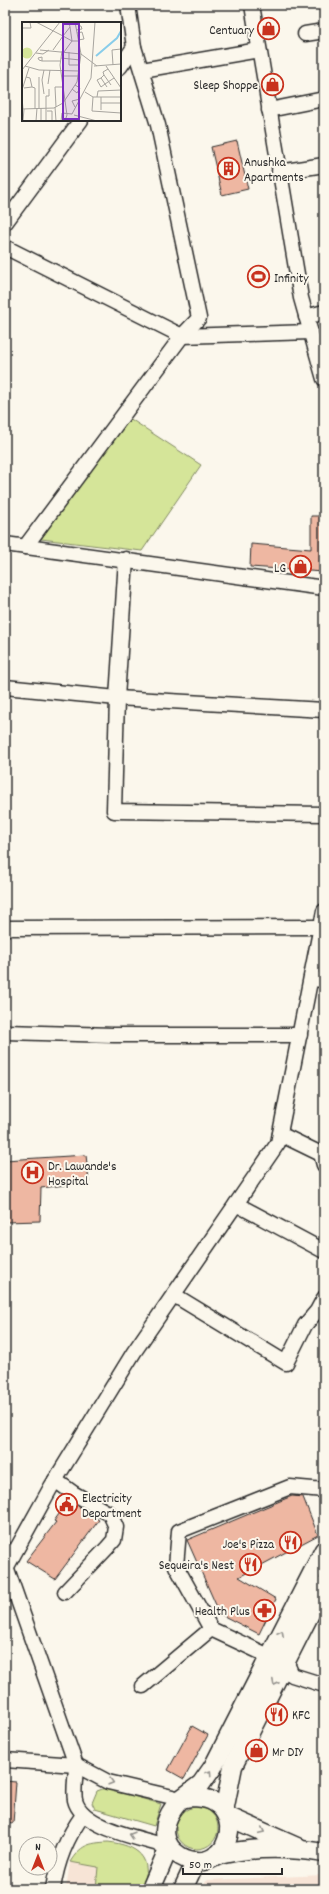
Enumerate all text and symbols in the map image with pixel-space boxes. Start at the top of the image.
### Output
shop icon: Centuary [256,16,282,42]
inset map [22,22,121,121]
place label: Centuary [209,22,255,41]
shop icon: Sleep Shoppe [260,71,286,97]
place label: Sleep Shoppe [194,77,258,96]
place label: Anushka Apartments [244,154,304,188]
building icon: Anushka Apartments [216,155,242,181]
sports icon: Infinity [246,264,272,290]
place label: Infinity [274,270,309,289]
shop icon: LG [288,554,314,580]
place label: LG [274,560,286,579]
place label: Dr. Lawande's Hospital [48,1158,116,1192]
hospital icon: Dr. Lawande's Hospital [20,1159,46,1185]
place label: Electricity Department [82,1490,142,1524]
public building icon: Electricity Department [53,1491,79,1517]
restaurant icon: Joe's Pizza [277,1530,303,1556]
place label: Joe's Pizza [222,1536,275,1555]
restaurant icon: Sequeira's Nest [237,1551,263,1577]
place label: Sequeira's Nest [159,1557,234,1576]
pharmacy icon: Health Plus [252,1597,278,1623]
place label: Health Plus [195,1603,250,1622]
one-way arrow [276,1629,284,1637]
one-way arrow [272,1679,280,1686]
restaurant icon: KFC [263,1701,289,1727]
place label: KFC [292,1707,311,1726]
shop icon: Mr DIY [244,1738,270,1764]
place label: Mr DIY [272,1744,304,1763]
one-way arrow [204,1770,212,1777]
one-way arrow [107,1777,114,1786]
one-way arrow [258,1826,266,1834]
one-way arrow [128,1831,135,1840]
north arrow [18,1836,58,1876]
text: N [35,1840,41,1856]
scale bar [183,1850,282,1876]
text: 50 m [189,1857,212,1874]

